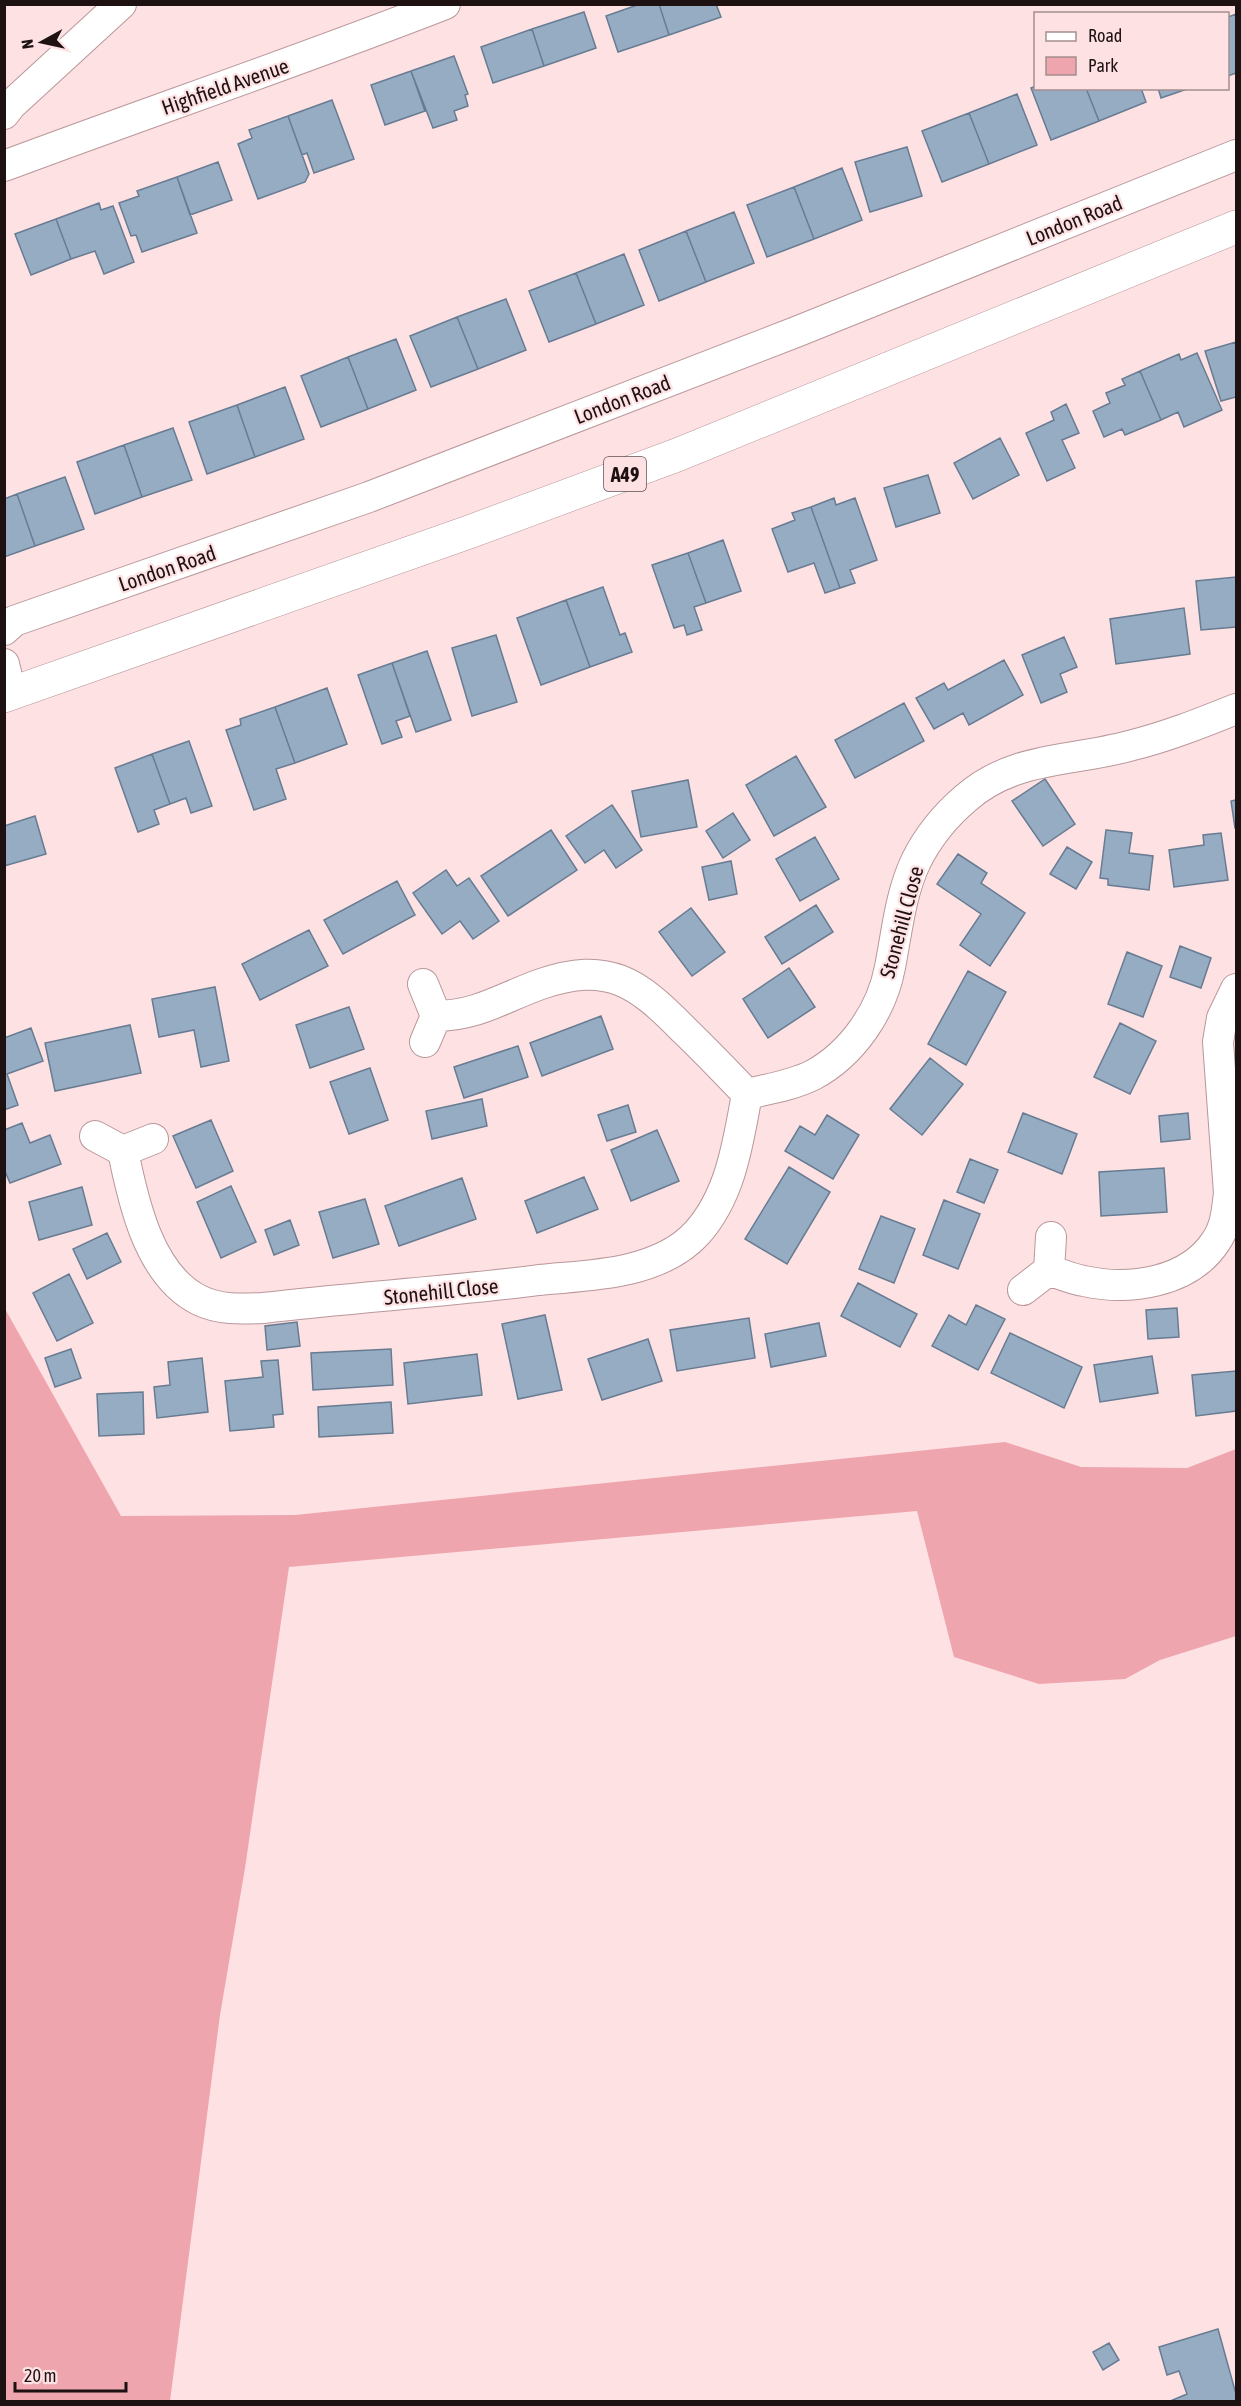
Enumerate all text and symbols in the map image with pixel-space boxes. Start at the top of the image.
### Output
north arrow [12,12,72,72]
legend [1034,12,1229,90]
text: Road [1088,25,1122,46]
text: N [18,38,37,50]
street label: Highfield Avenue [158,53,292,119]
text: Park [1088,55,1118,76]
street label: London Road [1023,190,1125,250]
street label: London Road [570,370,674,428]
road number: A49 [604,457,646,491]
street label: London Road [115,540,219,596]
street label: Stonehill Close [875,863,927,981]
street label: Stonehill Close [383,1273,499,1309]
scale bar [15,2355,126,2393]
text: 20 m [24,2365,56,2386]

